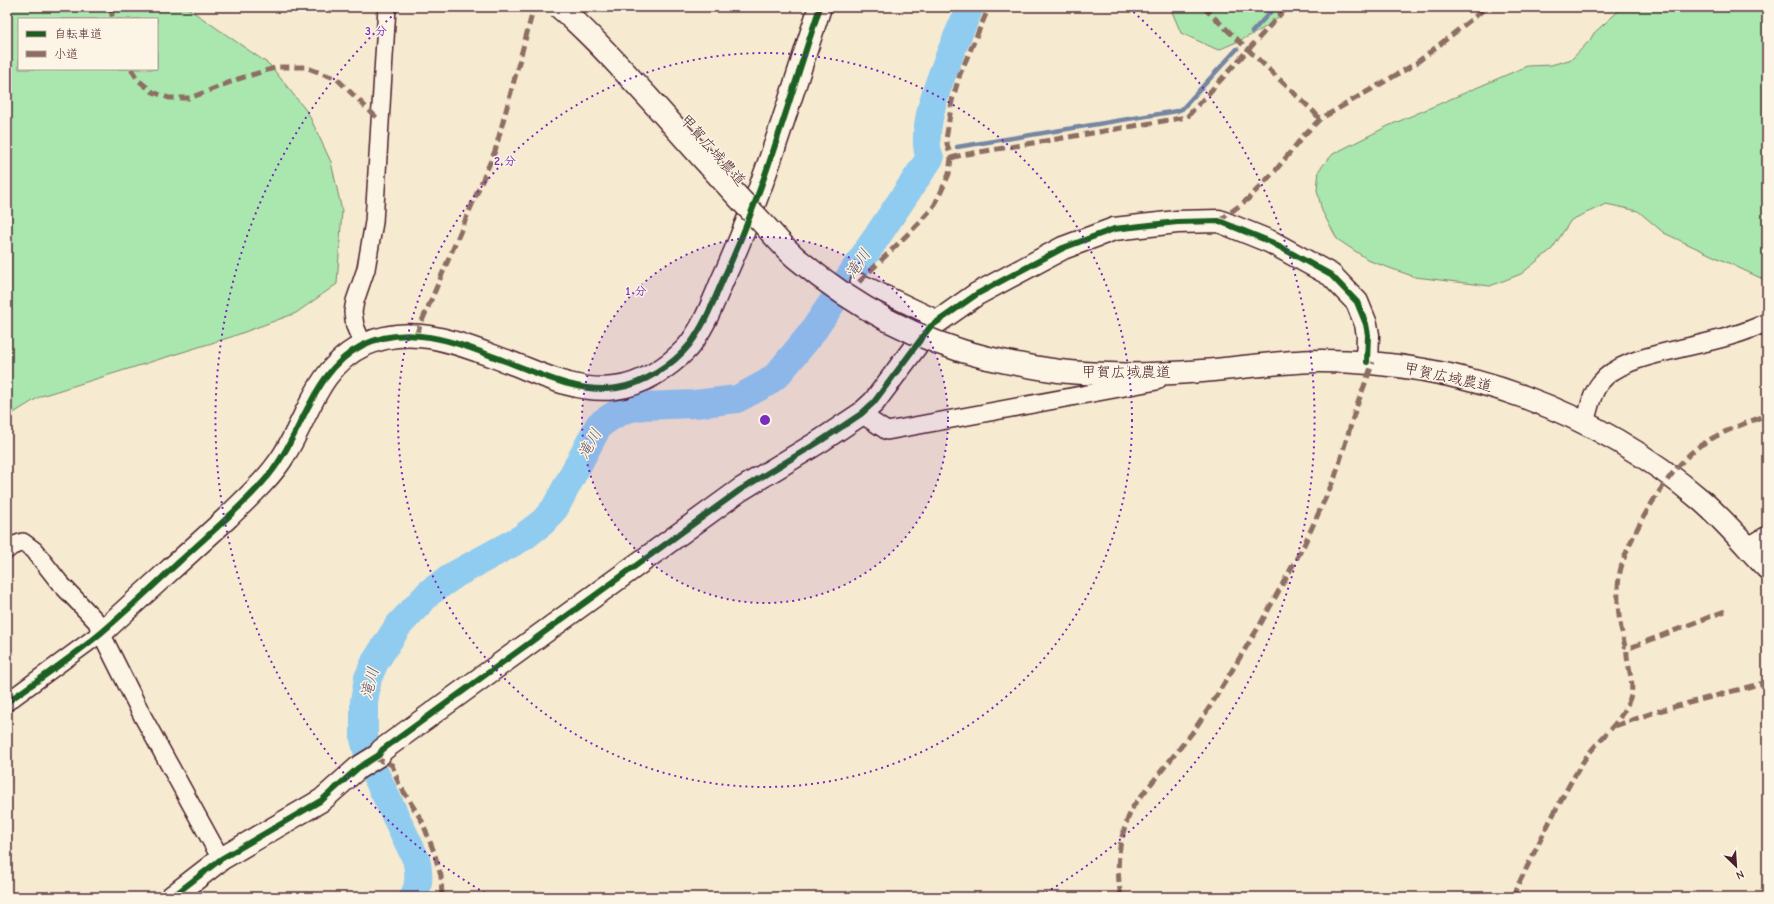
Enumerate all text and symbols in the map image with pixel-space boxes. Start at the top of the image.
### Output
legend [18,18,158,70]
text: 3 分 [365,24,387,38]
text: 自転車道 [54,27,102,41]
text: 小道 [54,47,78,61]
street label: 甲賀広域農道 [676,111,750,189]
text: 2 分 [494,154,516,168]
water label: 滝川 [842,246,874,282]
text: 1 分 [626,284,647,298]
street label: 甲賀広域農道 [1402,359,1494,395]
street label: 甲賀広域農道 [1081,363,1171,381]
centre of rings [758,413,772,427]
water label: 滝川 [574,426,606,462]
water label: 滝川 [357,665,383,701]
north arrow [1716,846,1756,886]
text: N [1734,867,1746,882]

